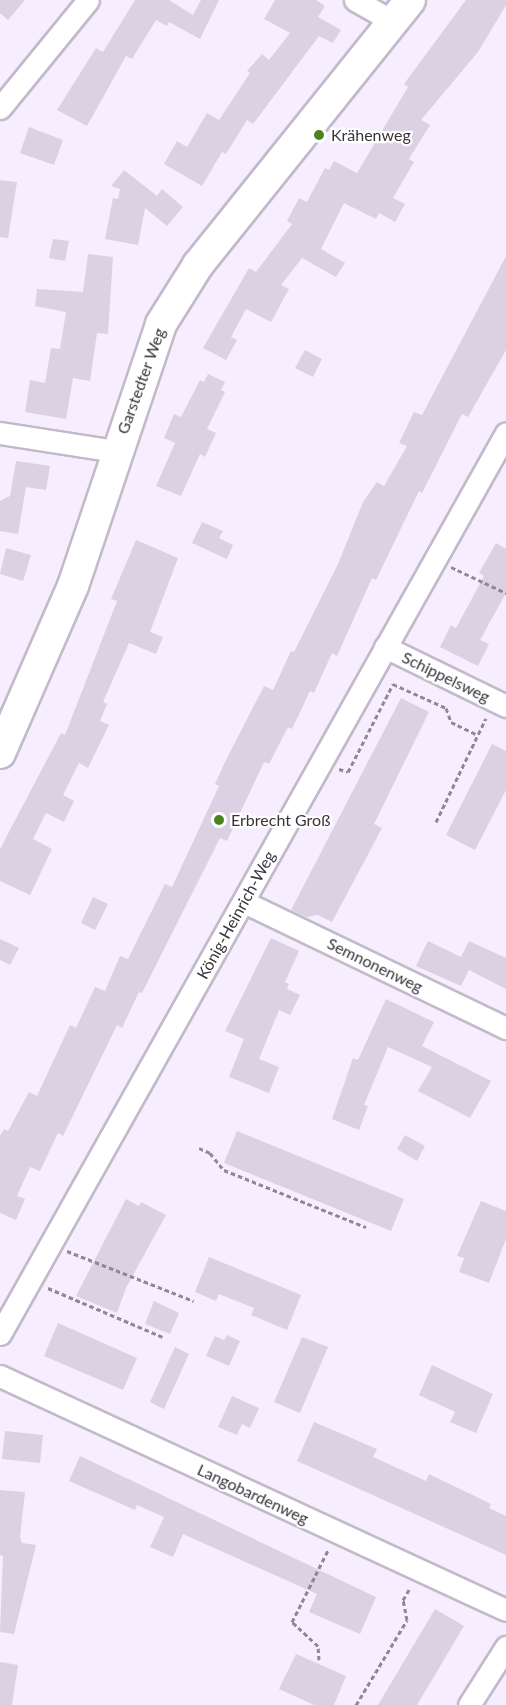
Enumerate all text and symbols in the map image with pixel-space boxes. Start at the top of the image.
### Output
place label: Krähenweg [331,125,411,145]
marker: Krähenweg [312,128,326,142]
street label: Garstedter Weg [113,325,169,437]
street label: Schippelsweg [399,647,493,707]
place label: Erbrecht Groß [231,810,330,830]
marker: Erbrecht Groß [212,813,226,827]
street label: König-Heinrich-Weg [193,848,279,982]
street label: Semnonenweg [324,934,426,996]
street label: Langobardenweg [194,1460,312,1528]

